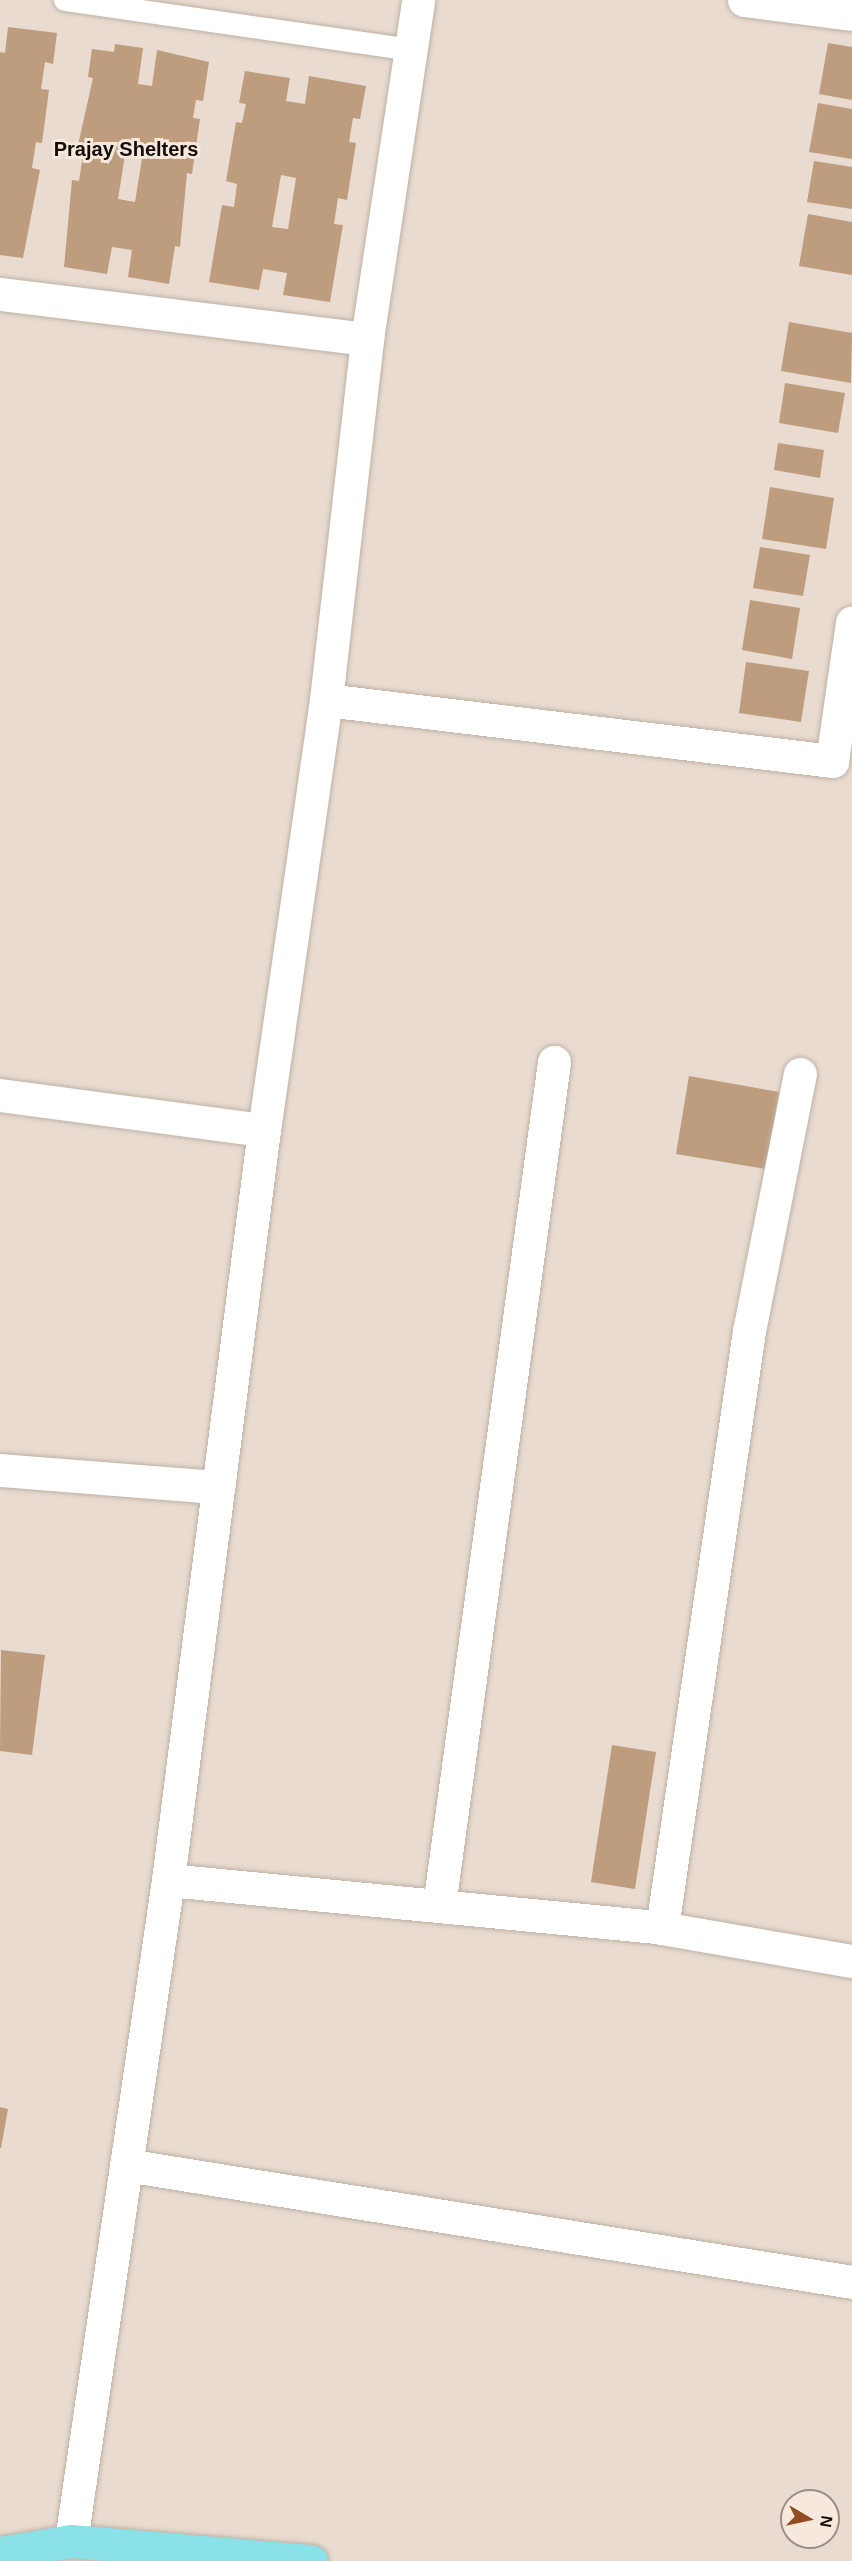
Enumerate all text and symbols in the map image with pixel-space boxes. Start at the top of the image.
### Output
district label: Prajay Shelters [54,137,198,161]
north arrow [780,2489,840,2549]
text: N [817,2515,836,2529]

